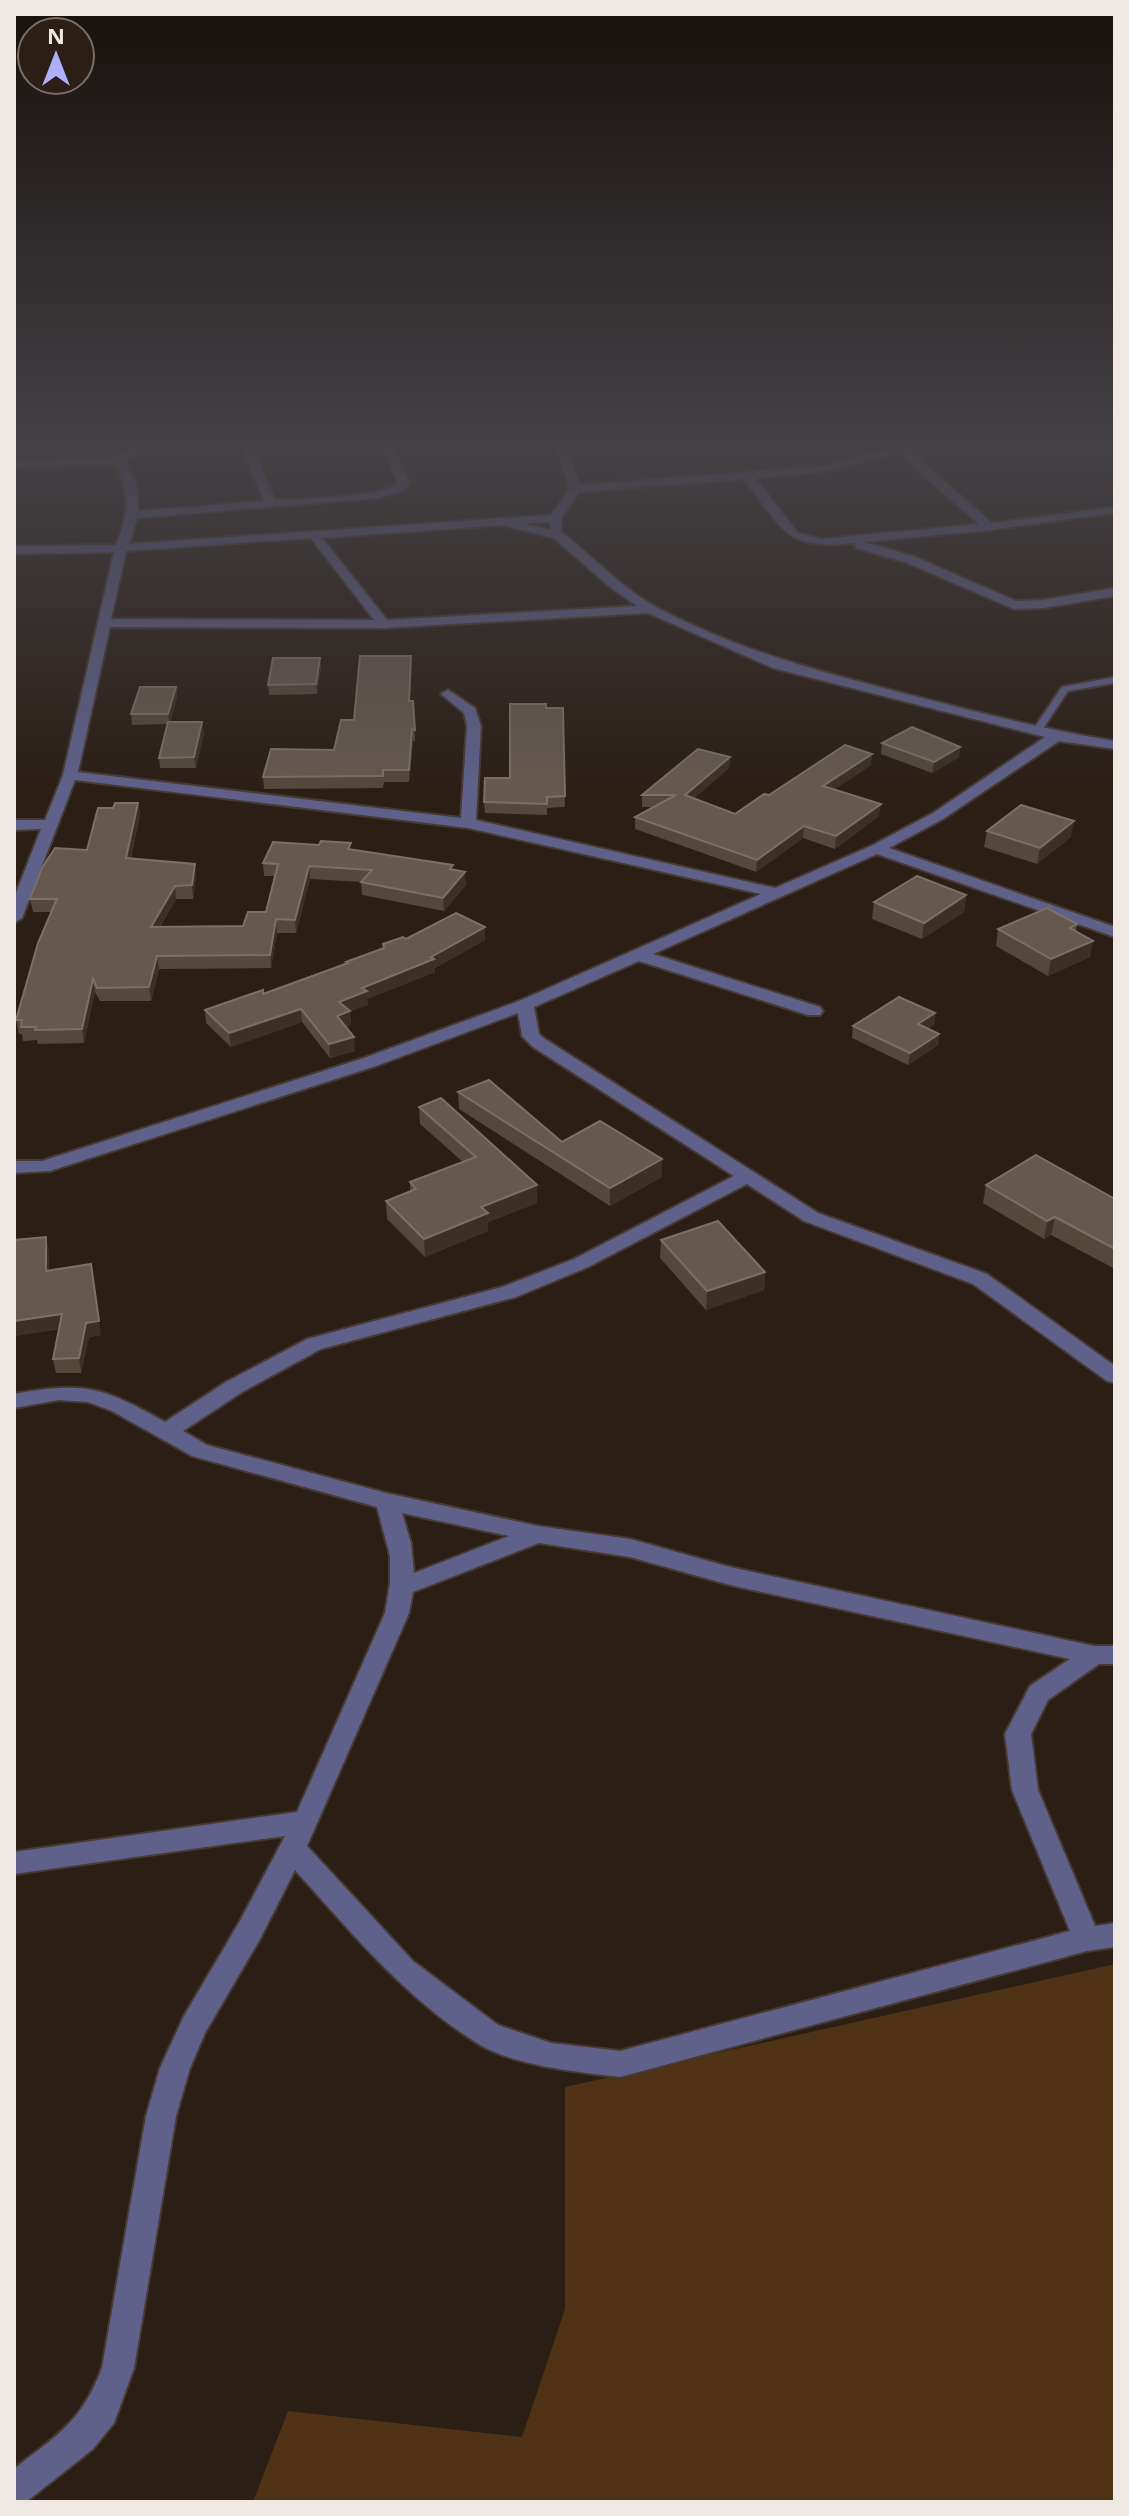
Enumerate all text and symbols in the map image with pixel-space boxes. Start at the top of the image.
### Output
north arrow [16,16,96,96]
text: N [47,20,65,50]

